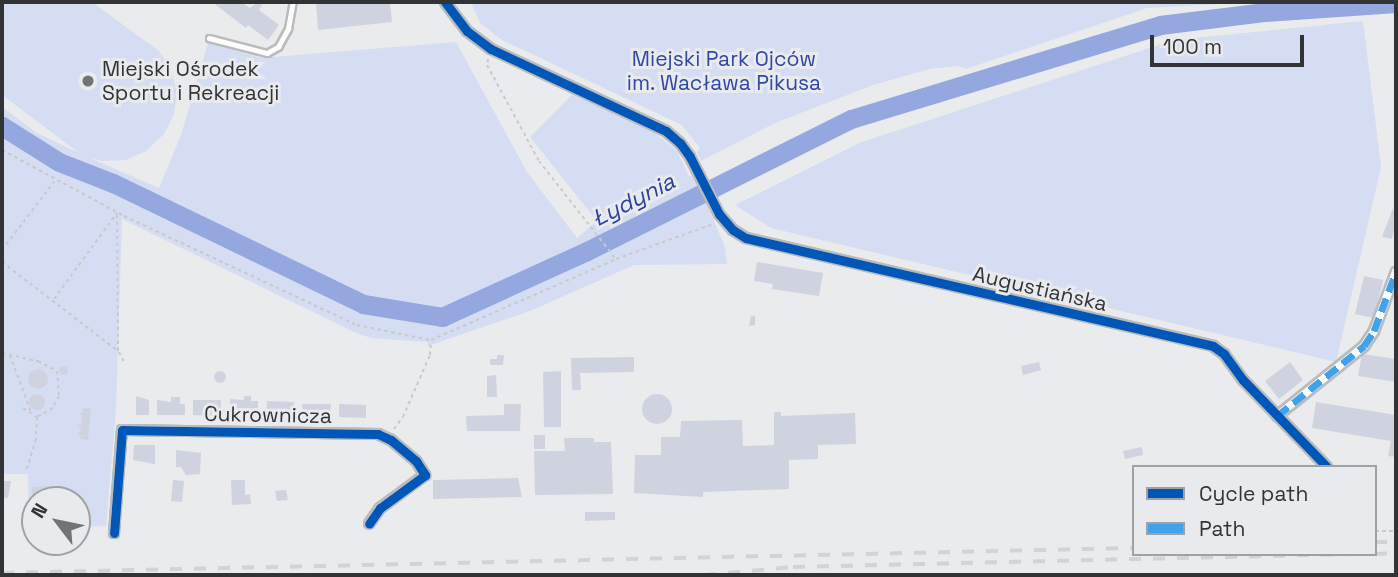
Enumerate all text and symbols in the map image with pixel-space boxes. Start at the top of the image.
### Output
scale bar [1153,21,1307,65]
text: 100 m [1163,33,1222,60]
park label: Miejski Park Ojców im. Wacława Pikusa [626,46,822,96]
place label: Miejski Ośrodek Sportu i Rekreacji [102,56,279,106]
marker: Miejski Ośrodek Sportu i Rekreacji [80,73,96,89]
water label: Łydynia [587,167,679,233]
street label: Augustiańska [970,261,1110,317]
street label: Cukrownicza [204,401,332,429]
legend [1132,465,1377,556]
text: Cycle path [1199,480,1308,507]
north arrow [21,486,91,556]
text: N [25,499,53,523]
text: Path [1199,515,1245,542]

